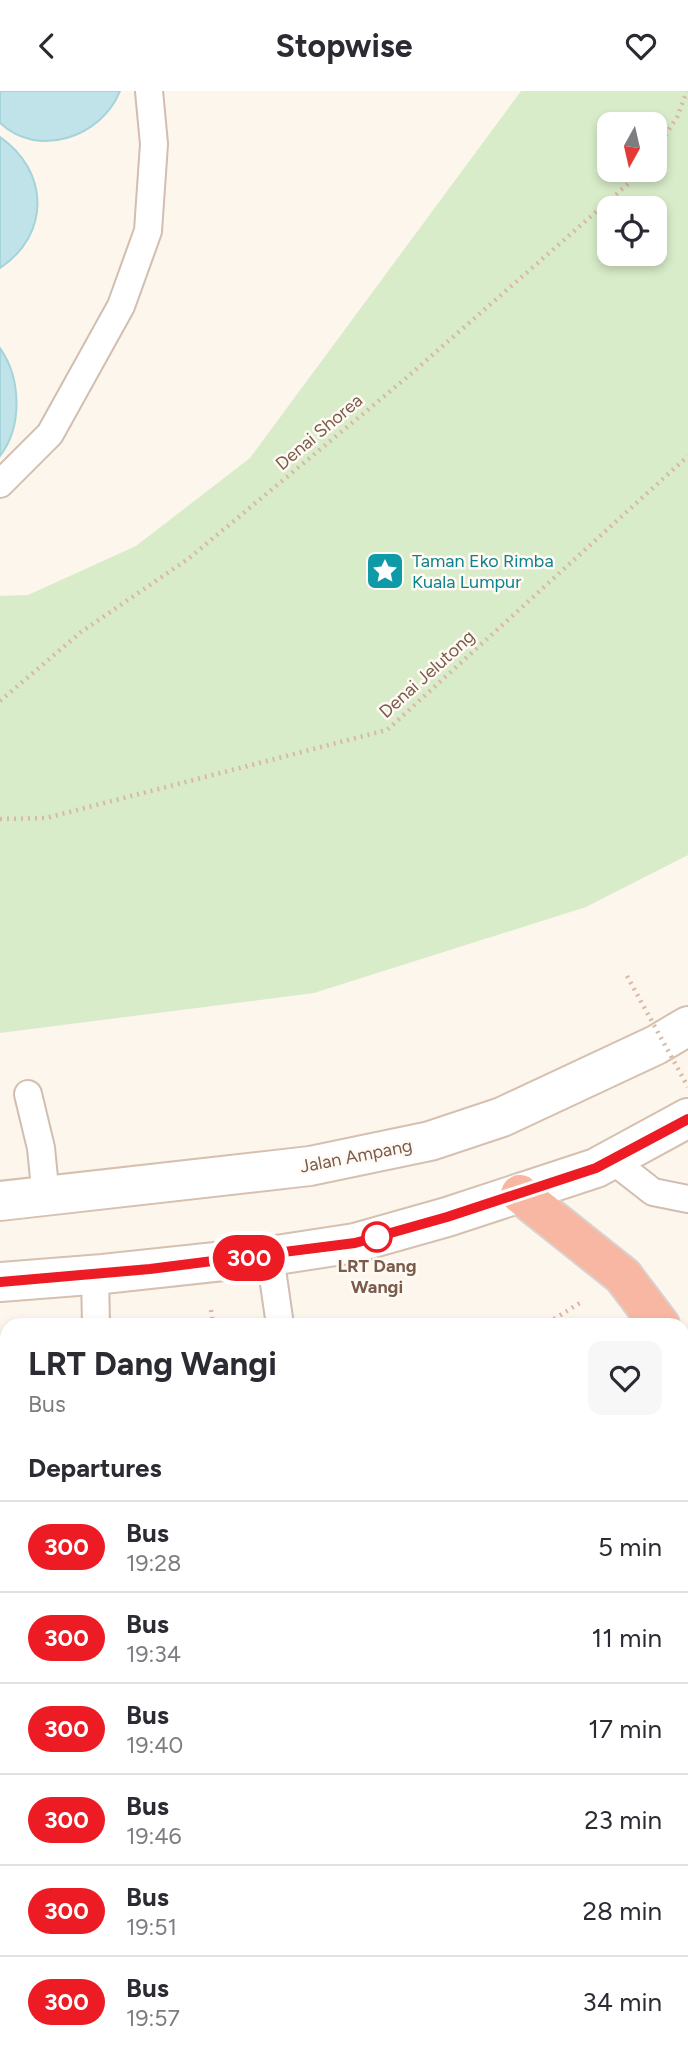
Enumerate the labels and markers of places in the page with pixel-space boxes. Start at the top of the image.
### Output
place icon: Taman Eko Rimba Kuala Lumpur [364,550,406,592]
place label: Taman Eko Rimba Kuala Lumpur [412,550,554,593]
marker: LRT Dang Wangi [362,1222,392,1252]
place label: LRT Dang Wangi [337,1255,417,1298]

